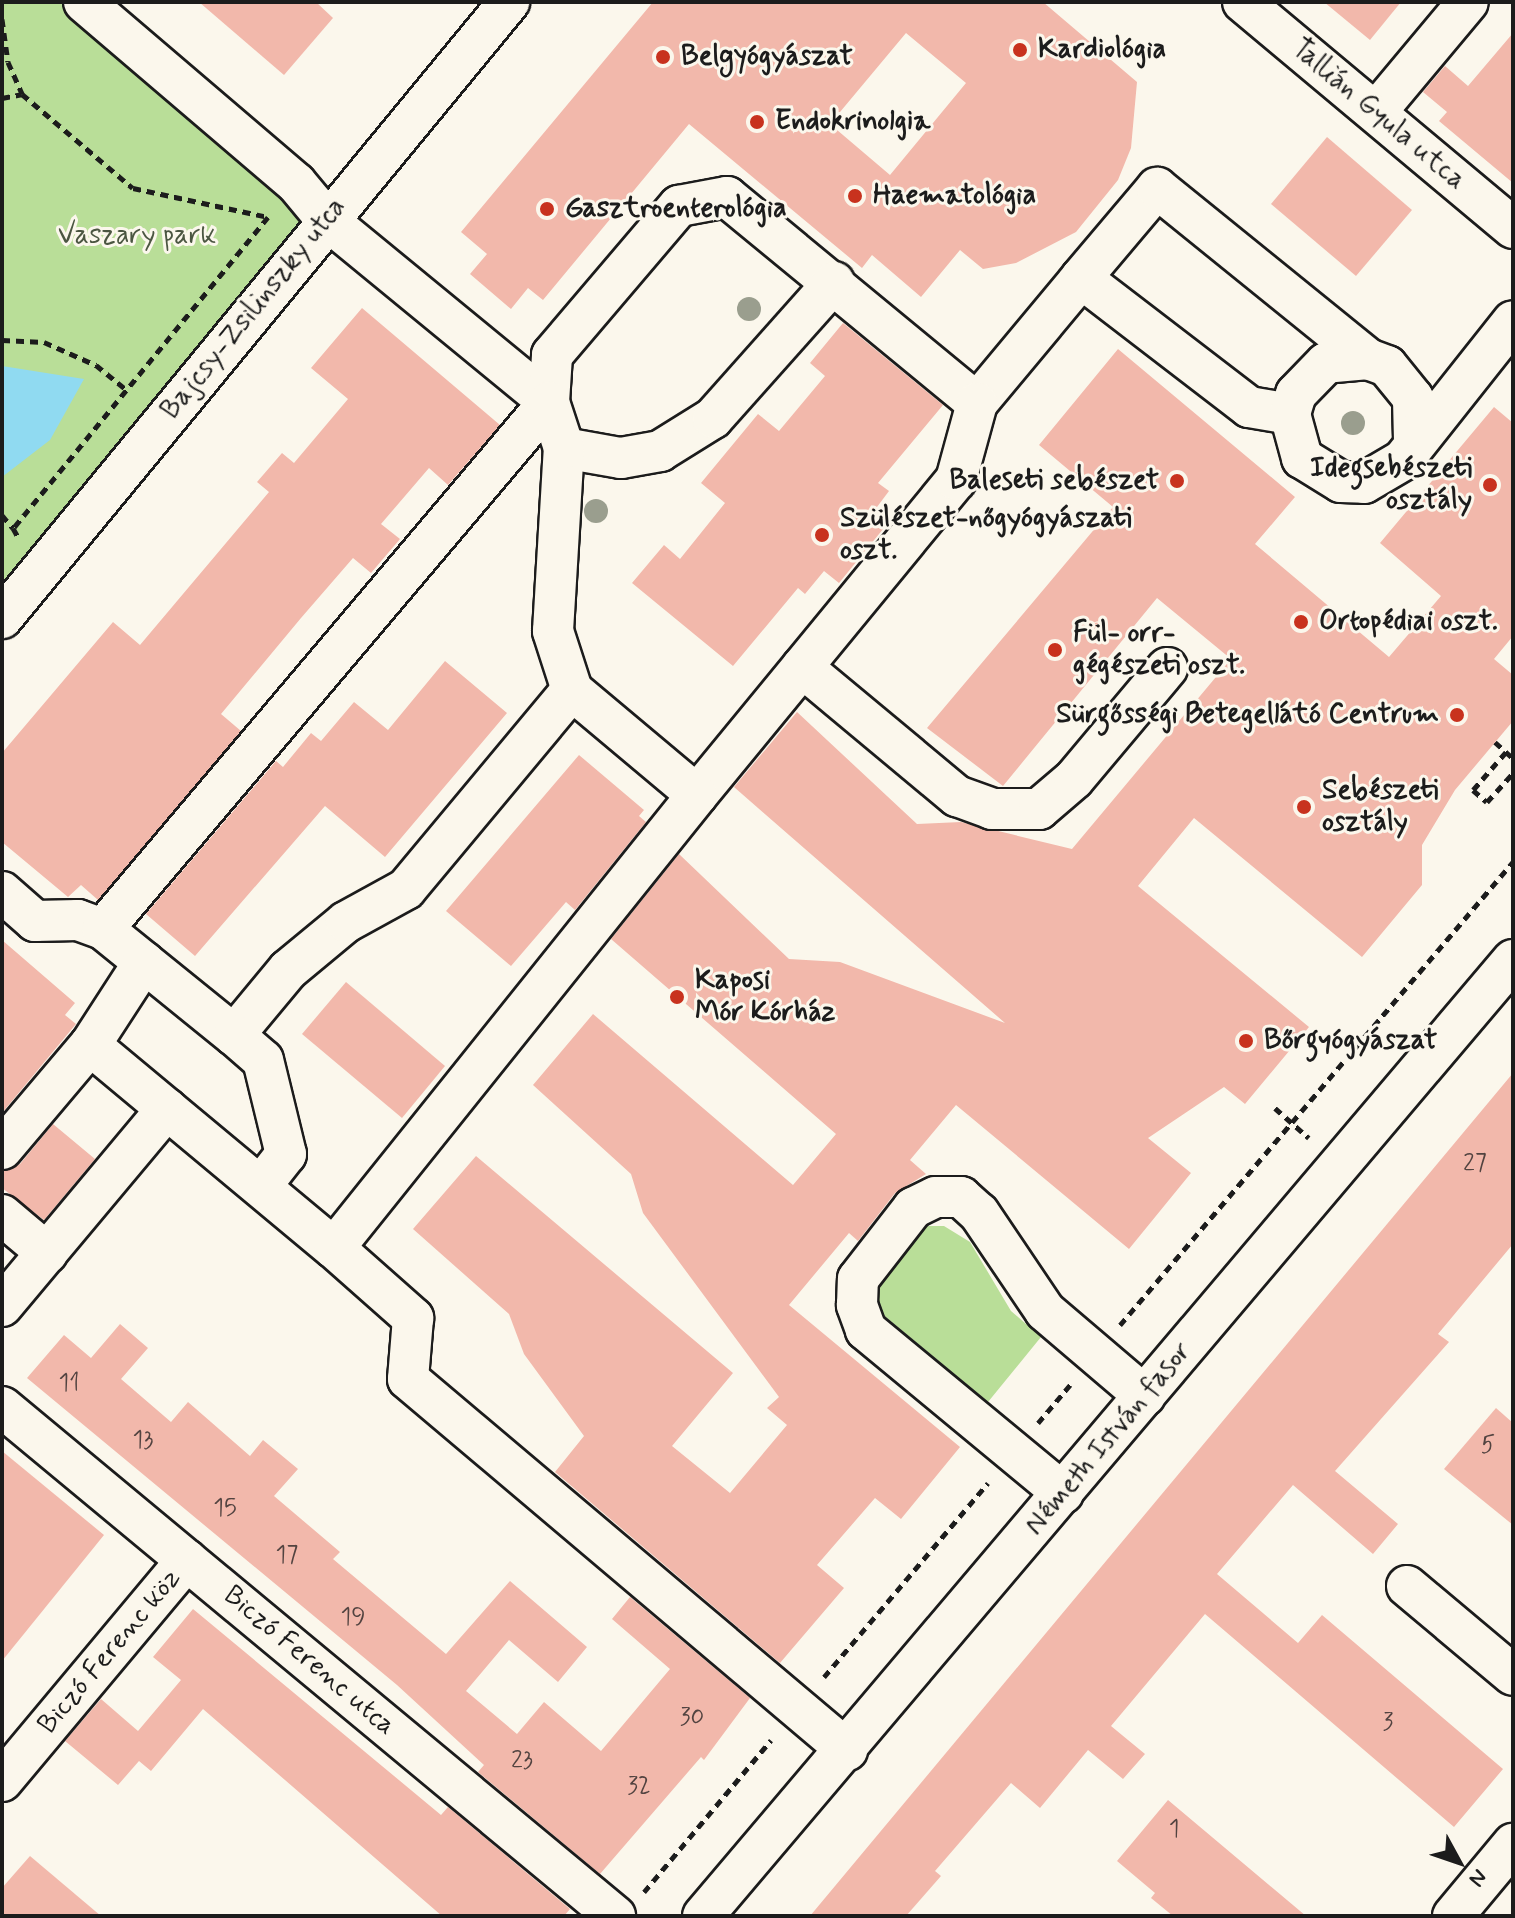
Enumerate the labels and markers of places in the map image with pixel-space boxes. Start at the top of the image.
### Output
place label: Kardiológia [1038,33,1166,67]
marker: Kardiológia [1009,39,1031,61]
place label: Belgyógyászat [681,40,853,74]
marker: Belgyógyászat [652,46,674,68]
place label: Endokrinolgia [775,105,930,139]
marker: Endokrinolgia [746,111,768,133]
place label: Haematológia [873,179,1036,213]
marker: Haematológia [844,185,866,207]
place label: Gasztroenterológia [565,192,787,226]
marker: Gasztroenterológia [536,198,558,220]
place label: Idegsebészeti osztály [1310,452,1472,518]
place label: Baleseti sebészet [949,464,1159,498]
marker: Baleseti sebészet [1166,470,1188,492]
marker: Idegsebészeti osztály [1479,474,1501,496]
place label: Szülészet-nőgyógyászati oszt. [840,502,1132,568]
marker: Szülészet-nőgyógyászati oszt. [811,524,833,546]
place label: Ortopédiai oszt. [1319,605,1498,639]
marker: Ortopédiai oszt. [1290,611,1312,633]
place label: Fül- orr- gégészeti oszt. [1073,617,1245,683]
marker: Fül- orr- gégészeti oszt. [1044,639,1066,661]
place label: Sürgősségi Betegellátó Centrum [1055,698,1439,732]
marker: Sürgősségi Betegellátó Centrum [1446,704,1468,726]
place label: Sebészeti osztály [1322,774,1438,840]
marker: Sebészeti osztály [1293,796,1315,818]
place label: Kaposi Mór Kórház [695,964,836,1030]
marker: Kaposi Mór Kórház [666,986,688,1008]
place label: Bőrgyógyászat [1264,1024,1437,1058]
marker: Bőrgyógyászat [1235,1030,1257,1052]

